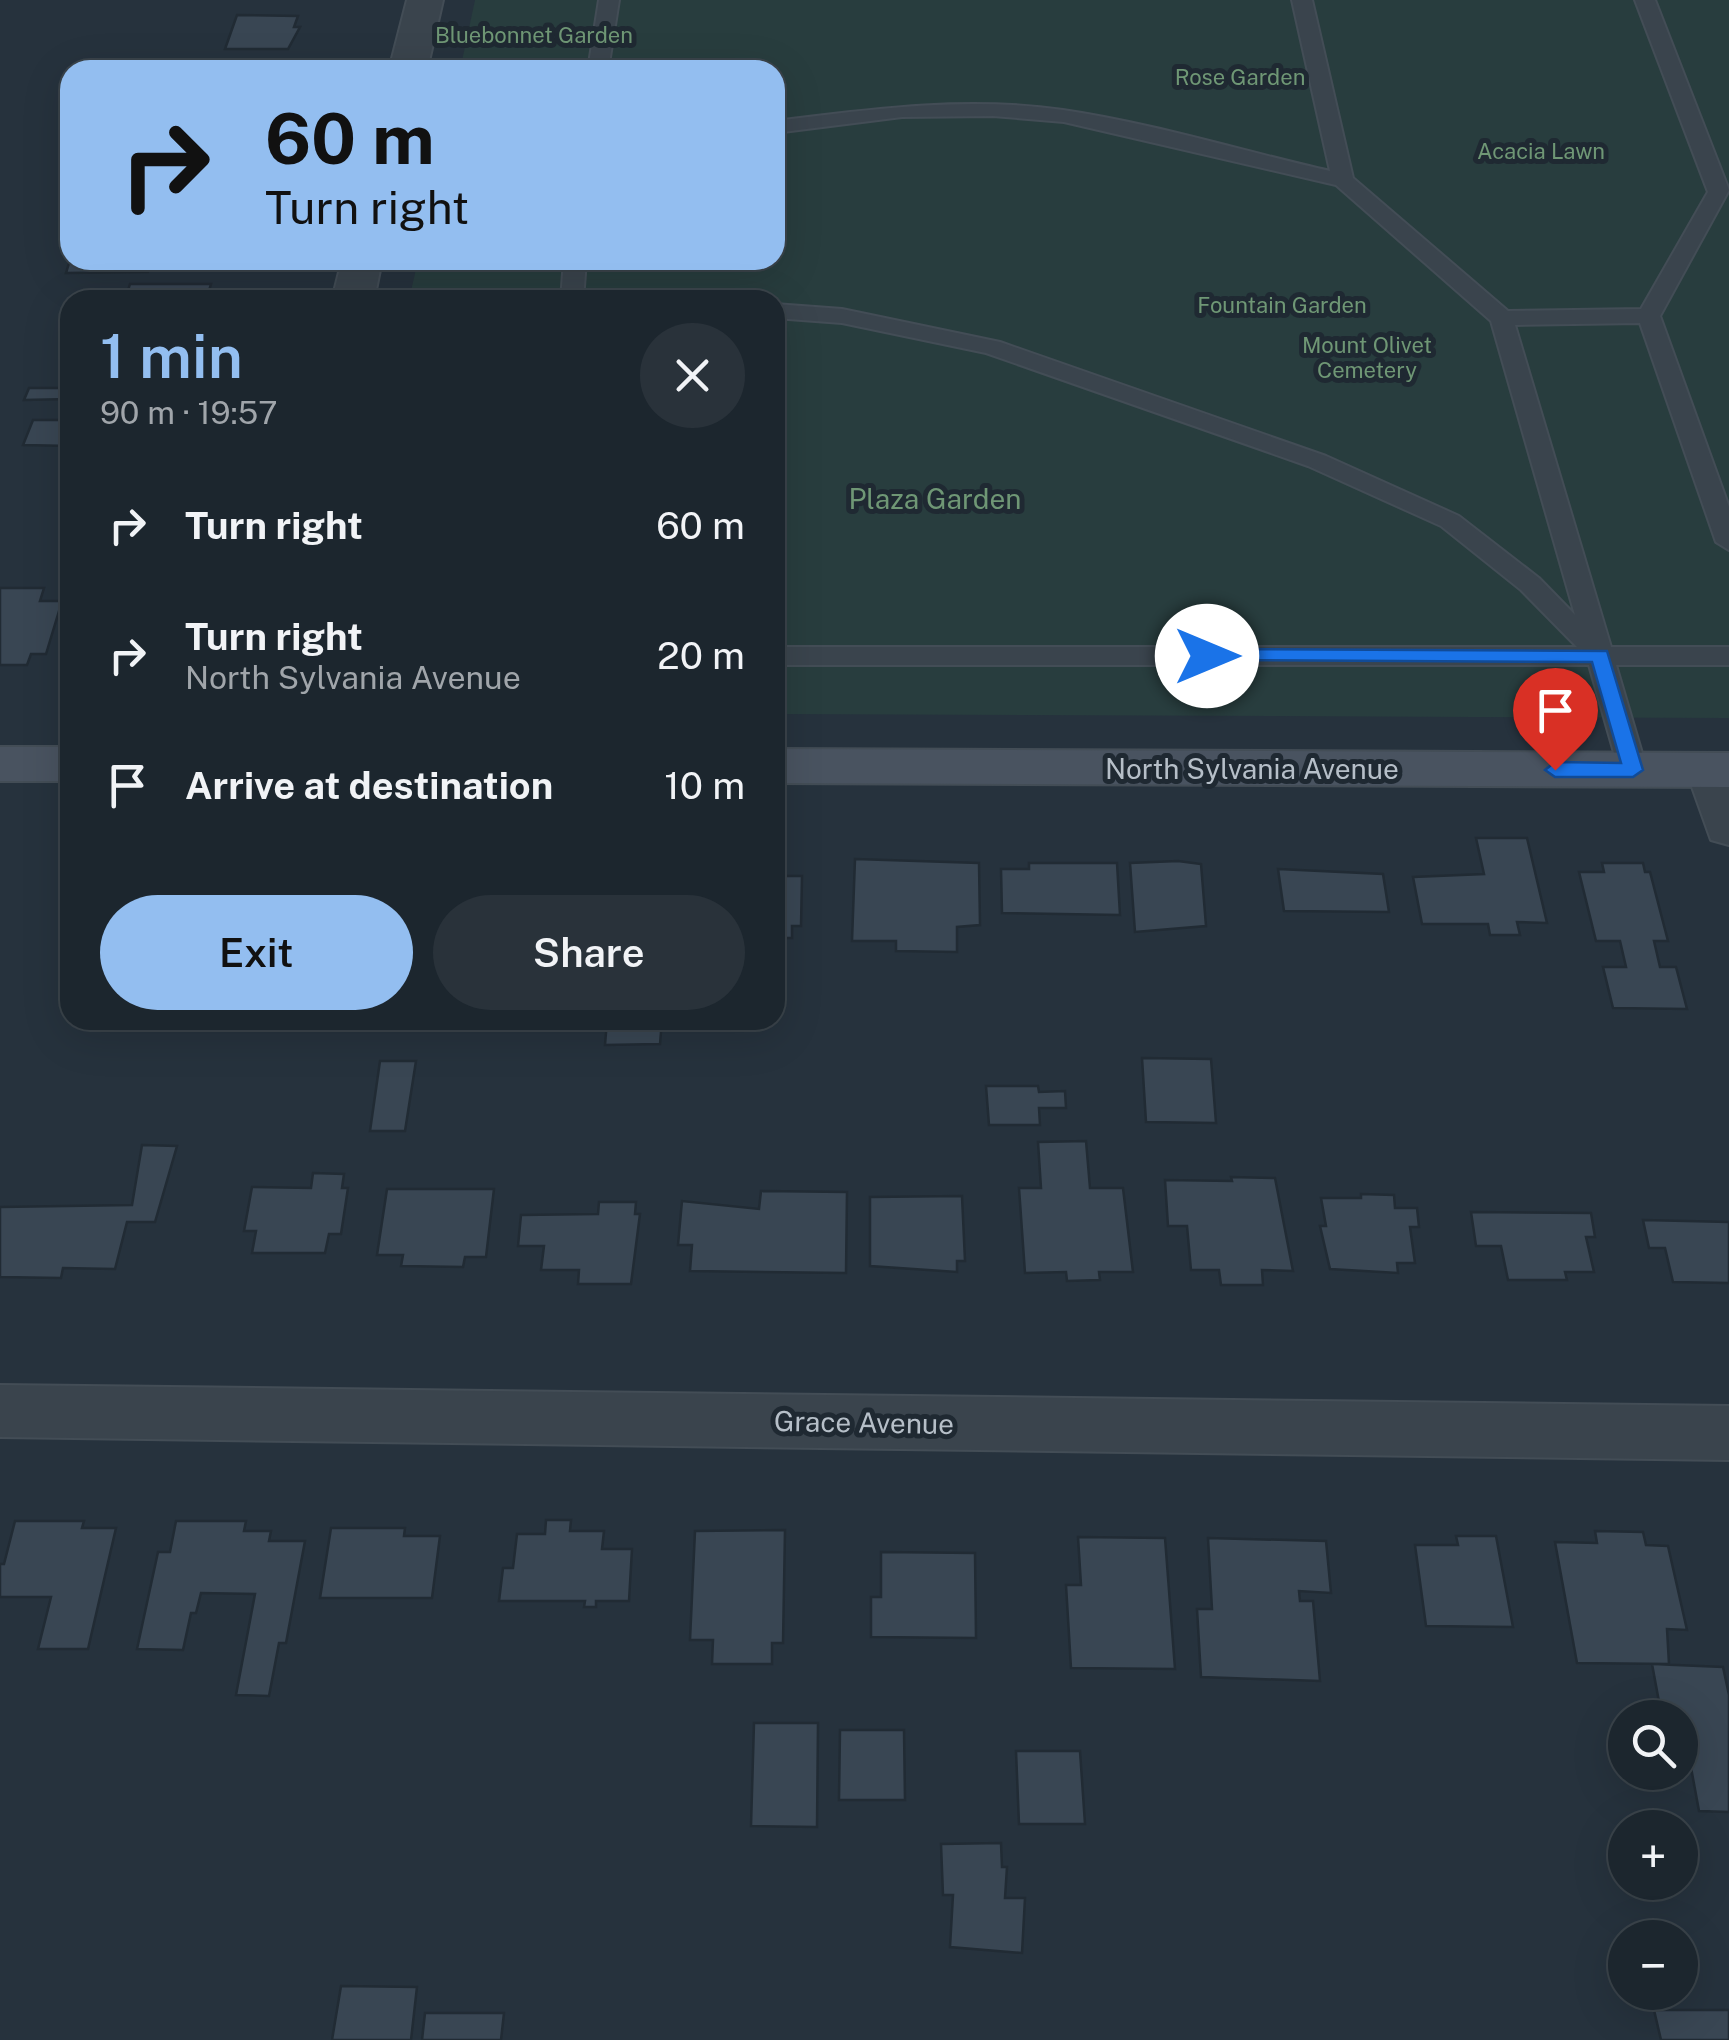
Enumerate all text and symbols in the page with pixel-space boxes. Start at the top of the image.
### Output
park label: Bluebonnet Garden [435,22,633,48]
park label: Rose Garden [1175,64,1305,90]
text: 60 m [265,97,435,180]
icon: right [100,100,230,230]
park label: Acacia Lawn [1477,138,1605,164]
text: Turn right [265,181,469,234]
park label: Fountain Garden [1197,292,1367,318]
text: 1 min [100,321,243,392]
button: close [640,323,745,428]
park label: Mount Olivet Cemetery [1302,332,1432,383]
text: 90 m · 19:57 [100,394,277,431]
park label: Plaza Garden [849,482,1021,515]
icon: right [100,498,155,553]
text: Turn right [185,503,363,548]
text: 60 m [656,503,745,548]
position arrow [1155,604,1259,708]
text: Turn right [185,614,363,659]
icon: right [100,628,155,683]
text: 20 m [657,633,745,678]
text: North Sylvania Avenue [185,659,521,696]
pin [1513,668,1598,771]
icon: arrive [1528,683,1583,738]
street label: North Sylvania Avenue [1105,752,1399,785]
icon: arrive [100,758,155,813]
text: Arrive at destination [185,763,553,808]
text: 10 m [664,763,745,808]
button: Exit [100,895,413,1010]
button: Share [433,895,745,1010]
street label: Grace Avenue [774,1404,954,1440]
map controls [1608,1700,1698,2010]
button: search [1608,1700,1698,1790]
button: + [1608,1810,1698,1900]
button: − [1608,1920,1698,2010]

